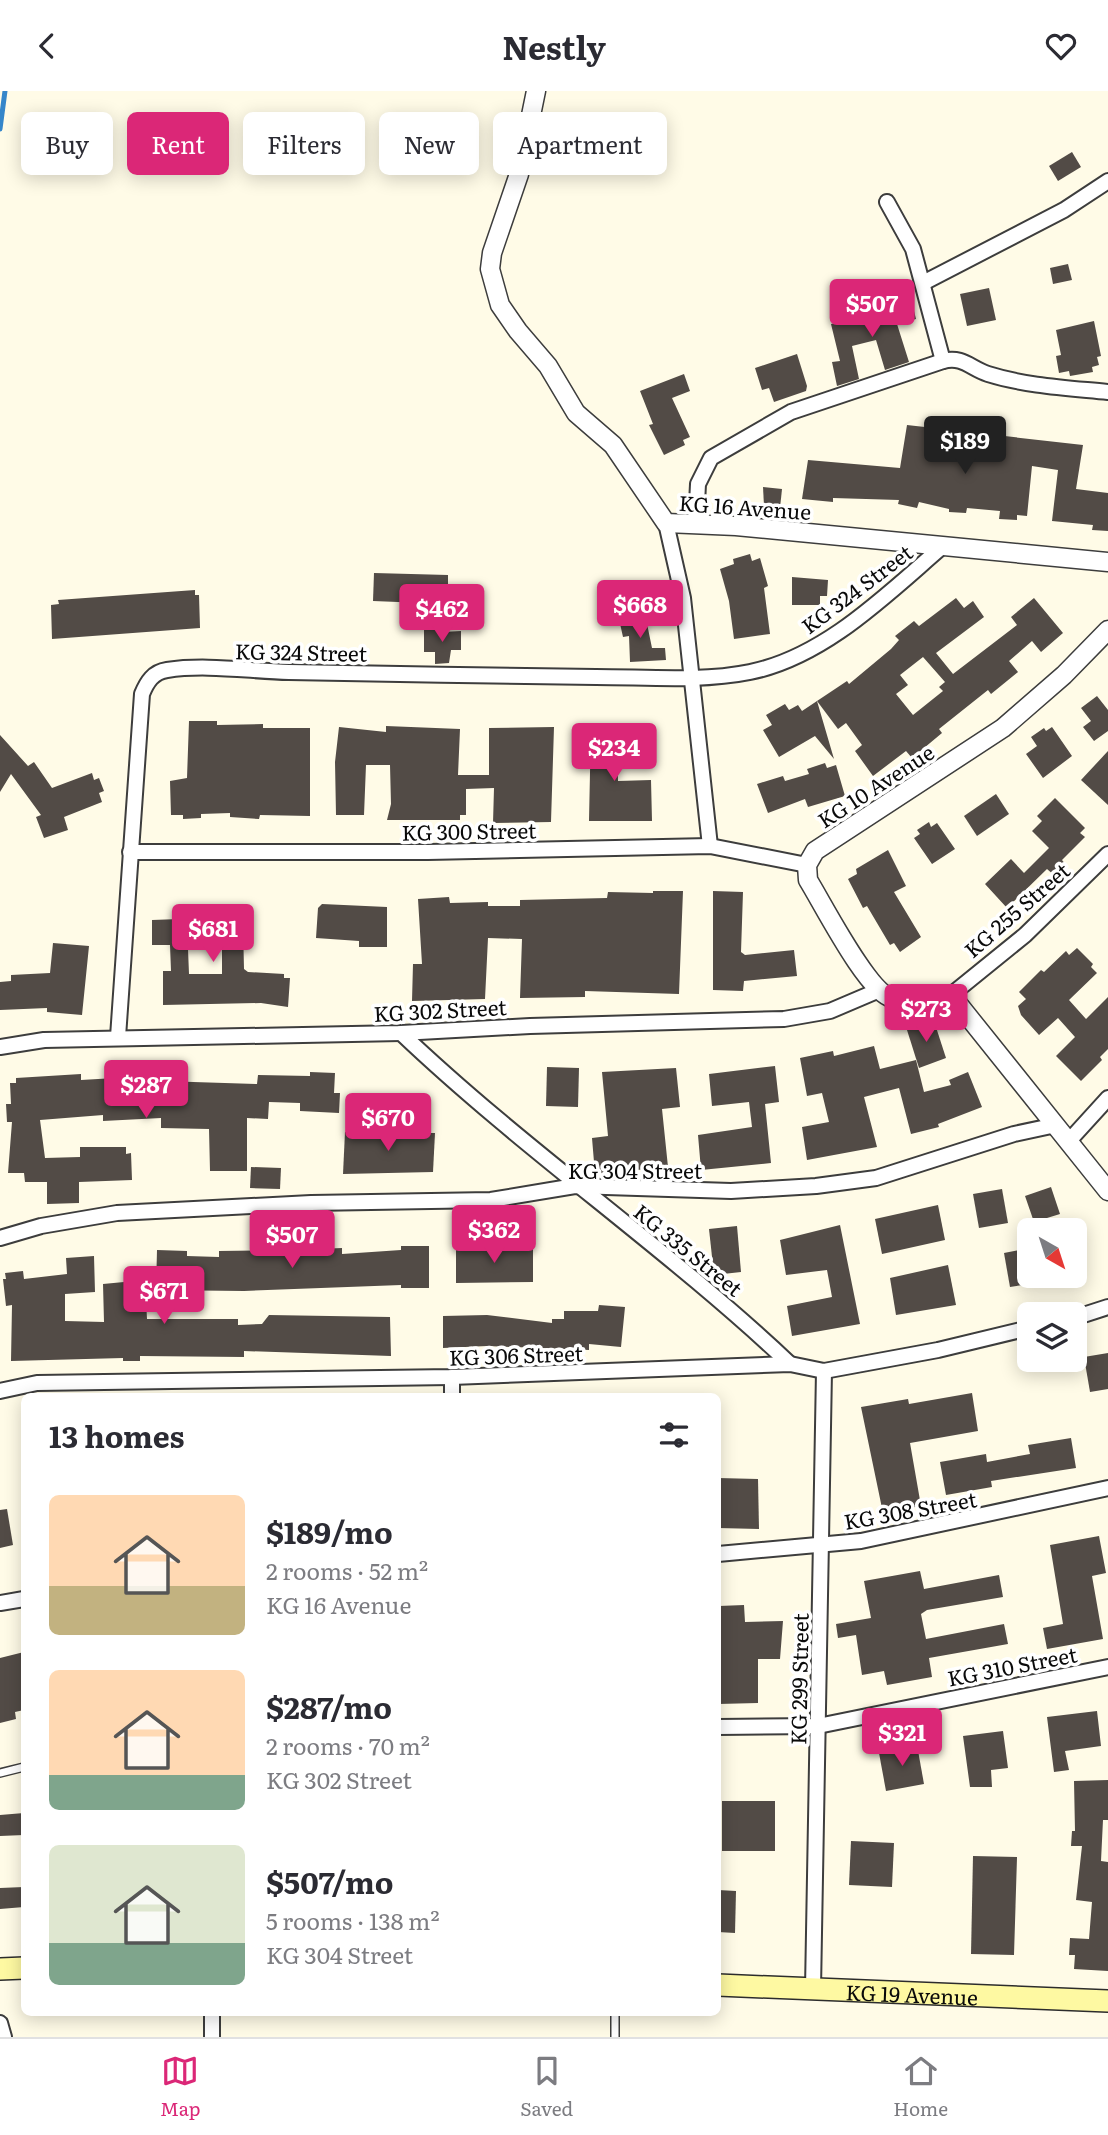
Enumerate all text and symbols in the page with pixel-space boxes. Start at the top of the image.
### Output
text: Nestly [502,22,606,70]
icon: back [28,27,66,65]
icon: heart [1042,27,1080,65]
chip: Buy [21,112,113,175]
chip: Rent [127,112,229,175]
chip: Filters [243,112,365,175]
chip: New [379,112,479,175]
chip: Apartment [493,112,667,175]
pin: $507 [831,279,913,339]
text: $507 [846,285,898,319]
pin: $189 [924,417,1006,476]
text: $189 [940,422,990,456]
street label: KG 16 Avenue [678,486,812,526]
street label: KG 324 Street [794,536,919,640]
pin: $668 [599,581,681,640]
pin: $462 [401,585,483,644]
text: $668 [613,586,667,620]
text: $462 [415,590,469,624]
street label: KG 324 Street [235,634,368,668]
pin: $234 [573,723,655,783]
text: $234 [588,729,640,763]
street label: KG 10 Avenue [811,736,940,834]
street label: KG 300 Street [401,813,537,847]
street label: KG 255 Street [956,854,1076,964]
pin: $681 [172,905,254,964]
text: $681 [188,910,238,944]
pin: $273 [885,985,967,1044]
street label: KG 302 Street [373,990,508,1028]
text: $273 [901,990,951,1024]
pin: $287 [105,1061,187,1120]
text: $287 [120,1066,172,1100]
pin: $670 [347,1093,429,1153]
text: $670 [361,1099,415,1133]
street label: KG 304 Street [568,1154,703,1185]
street label: KG 335 Street [628,1195,750,1303]
pin: $362 [453,1205,535,1265]
pin: $507 [251,1211,333,1270]
text: $362 [468,1211,520,1245]
text: $507 [266,1216,318,1250]
north arrow [1017,1218,1087,1288]
map controls [1017,1218,1087,1372]
pin: $671 [123,1267,205,1326]
text: $671 [139,1272,189,1306]
button: layers [1017,1302,1087,1372]
street label: KG 306 Street [448,1336,584,1372]
text: 13 homes [49,1413,185,1457]
icon: filters [655,1416,693,1454]
street label: KG 308 Street [841,1482,979,1536]
text: $189/mo [266,1509,393,1553]
icon: home [105,1523,189,1607]
text: 2 rooms · 52 m² [266,1553,428,1587]
text: KG 16 Avenue [266,1587,411,1621]
street label: KG 299 Street [781,1612,815,1745]
street label: KG 310 Street [945,1637,1080,1693]
text: $287/mo [266,1684,392,1728]
icon: home [105,1698,189,1782]
pin: $321 [861,1709,943,1768]
text: $321 [878,1714,926,1748]
text: 2 rooms · 70 m² [266,1728,430,1762]
text: KG 302 Street [266,1762,412,1796]
text: $507/mo [266,1859,393,1903]
icon: home [105,1873,189,1957]
text: 5 rooms · 138 m² [266,1903,440,1937]
text: KG 304 Street [266,1937,413,1971]
street label: KG 19 Avenue [845,1975,979,2011]
tab: Map [160,2052,200,2122]
tab: Saved [520,2052,573,2122]
tab: Home [893,2052,948,2122]

